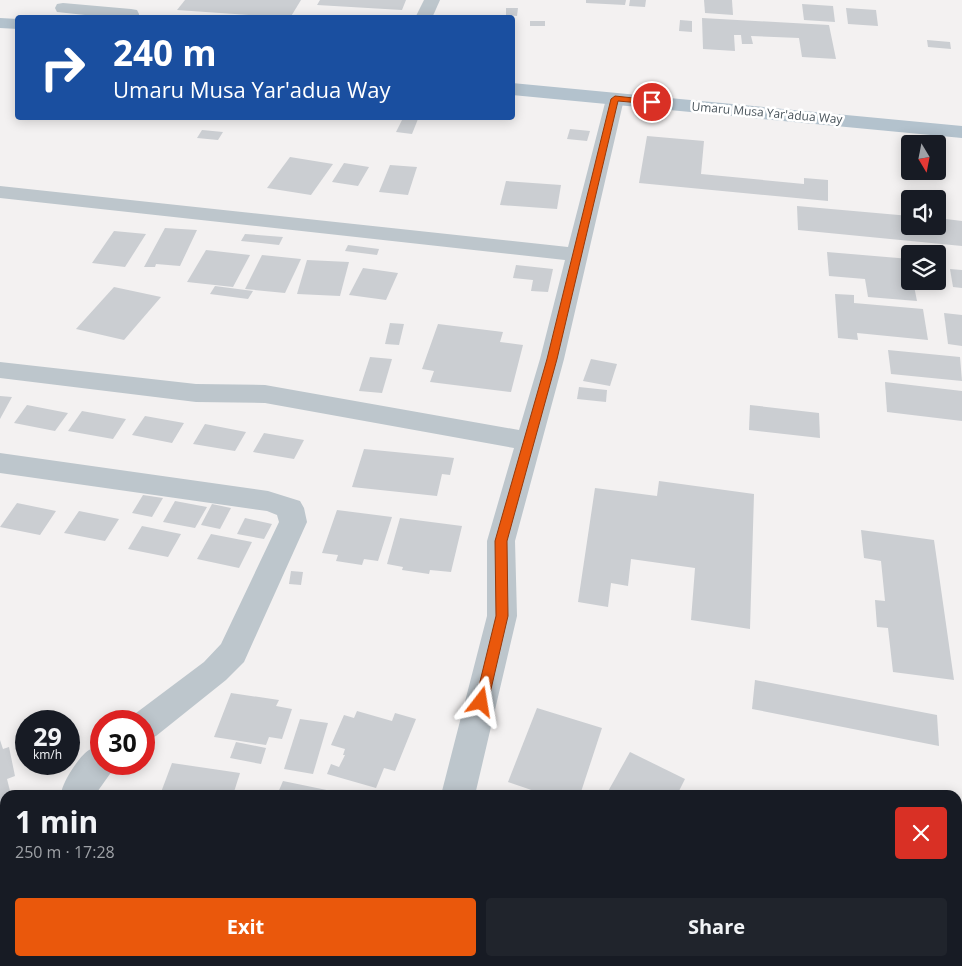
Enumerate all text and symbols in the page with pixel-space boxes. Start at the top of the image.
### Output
text: 240 m [113,29,217,76]
icon: right [30,35,95,100]
text: Umaru Musa Yar'adua Way [113,74,391,104]
pin [631,81,673,123]
icon: arrive [638,88,666,116]
street label: Umaru Musa Yar'adua Way [691,97,844,128]
north arrow [901,135,946,180]
map controls [901,135,946,290]
button: sound [901,190,946,235]
button: layers [901,245,946,290]
position arrow [454,675,506,727]
speed limit sign: 30 [90,710,155,775]
text: 29 [33,719,62,753]
text: km/h [33,746,62,763]
text: 1 min [15,801,98,842]
button: close [895,807,947,859]
text: 250 m · 17:28 [15,841,115,863]
button: Exit [15,898,476,956]
button: Share [486,898,947,956]

